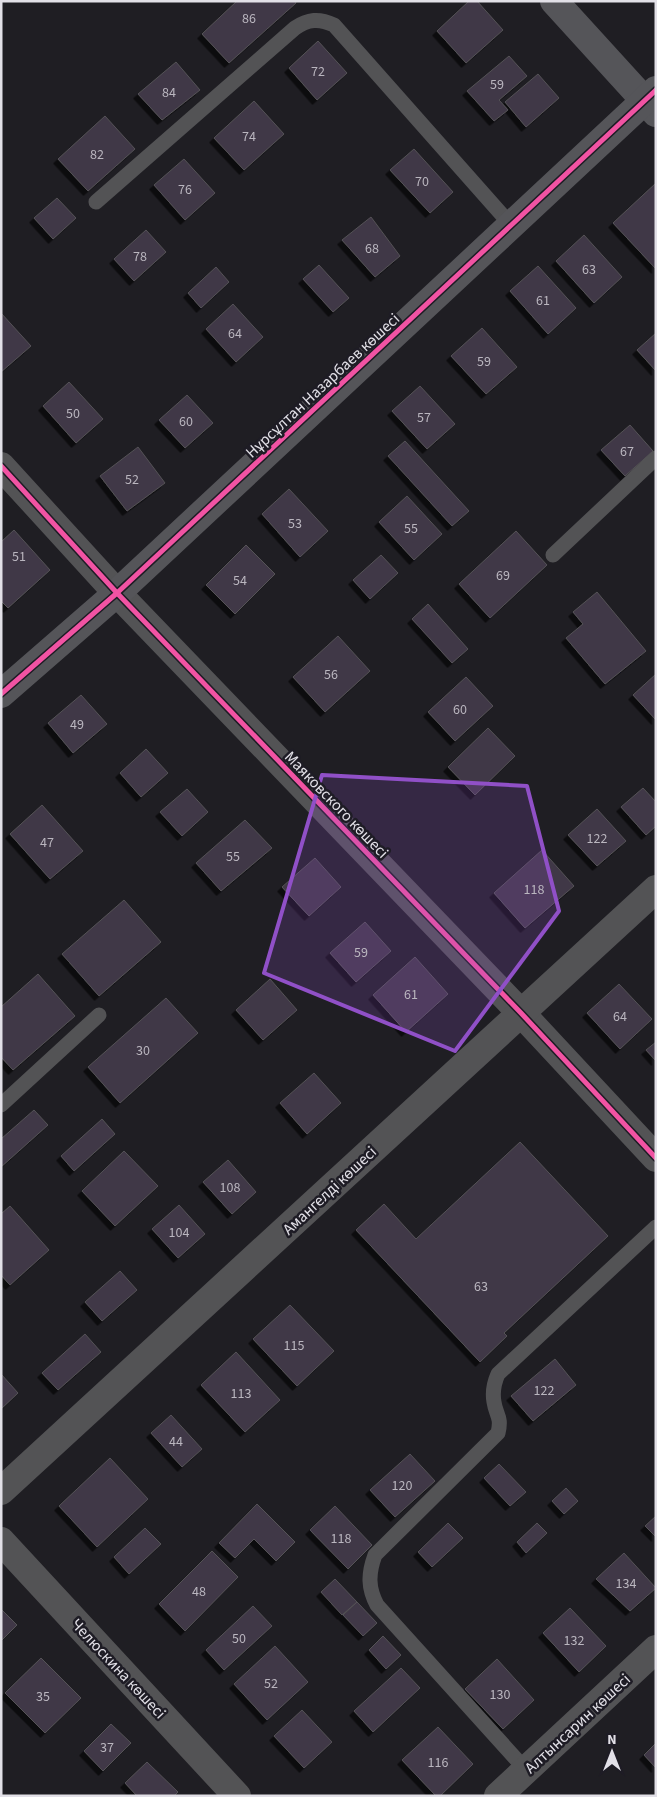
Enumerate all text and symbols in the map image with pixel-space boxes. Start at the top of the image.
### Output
house number: 86 [242,9,256,29]
house number: 72 [311,62,325,82]
house number: 59 [490,75,504,95]
house number: 84 [162,83,176,103]
house number: 74 [242,127,256,147]
house number: 82 [90,145,104,165]
house number: 70 [415,172,429,192]
house number: 76 [178,180,192,200]
house number: 68 [365,239,379,259]
house number: 78 [133,247,147,267]
house number: 63 [582,260,596,280]
house number: 61 [536,291,550,311]
street label: Нұрсұлтан Назарбаев көшесі [241,308,405,463]
house number: 64 [228,324,242,344]
house number: 59 [477,352,491,372]
house number: 50 [66,404,80,424]
house number: 57 [417,408,431,428]
house number: 60 [179,412,193,432]
house number: 67 [620,442,634,462]
house number: 52 [125,470,139,490]
house number: 53 [288,514,302,534]
house number: 55 [404,519,418,539]
house number: 51 [12,547,26,567]
house number: 69 [496,566,510,586]
house number: 54 [233,571,247,591]
house number: 56 [324,665,338,685]
house number: 60 [453,700,467,720]
house number: 49 [70,715,84,735]
street label: Маяковского көшесі [279,746,393,863]
house number: 122 [587,829,607,849]
house number: 47 [40,833,54,853]
house number: 55 [226,847,240,867]
house number: 118 [524,880,544,900]
house number: 59 [354,943,368,963]
house number: 61 [404,985,418,1005]
house number: 64 [613,1007,627,1027]
house number: 30 [136,1041,150,1061]
street label: Амангелді көшесі [278,1141,382,1240]
house number: 108 [220,1178,240,1198]
house number: 104 [169,1223,189,1243]
house number: 63 [474,1277,488,1297]
house number: 115 [284,1336,304,1356]
house number: 122 [534,1381,554,1401]
house number: 113 [231,1384,251,1404]
house number: 44 [169,1432,183,1452]
house number: 120 [392,1476,412,1496]
house number: 118 [331,1529,351,1549]
house number: 134 [616,1574,636,1594]
house number: 48 [192,1582,206,1602]
street label: Челюскина көшесі [66,1614,171,1724]
house number: 50 [232,1629,246,1649]
house number: 132 [564,1631,584,1651]
street label: Алтынсарин көшесі [520,1669,635,1779]
house number: 52 [264,1674,278,1694]
house number: 130 [490,1685,510,1705]
house number: 35 [36,1687,50,1707]
north arrow [587,1727,637,1777]
text: N [607,1730,617,1750]
house number: 37 [100,1738,114,1758]
house number: 116 [428,1753,448,1773]

